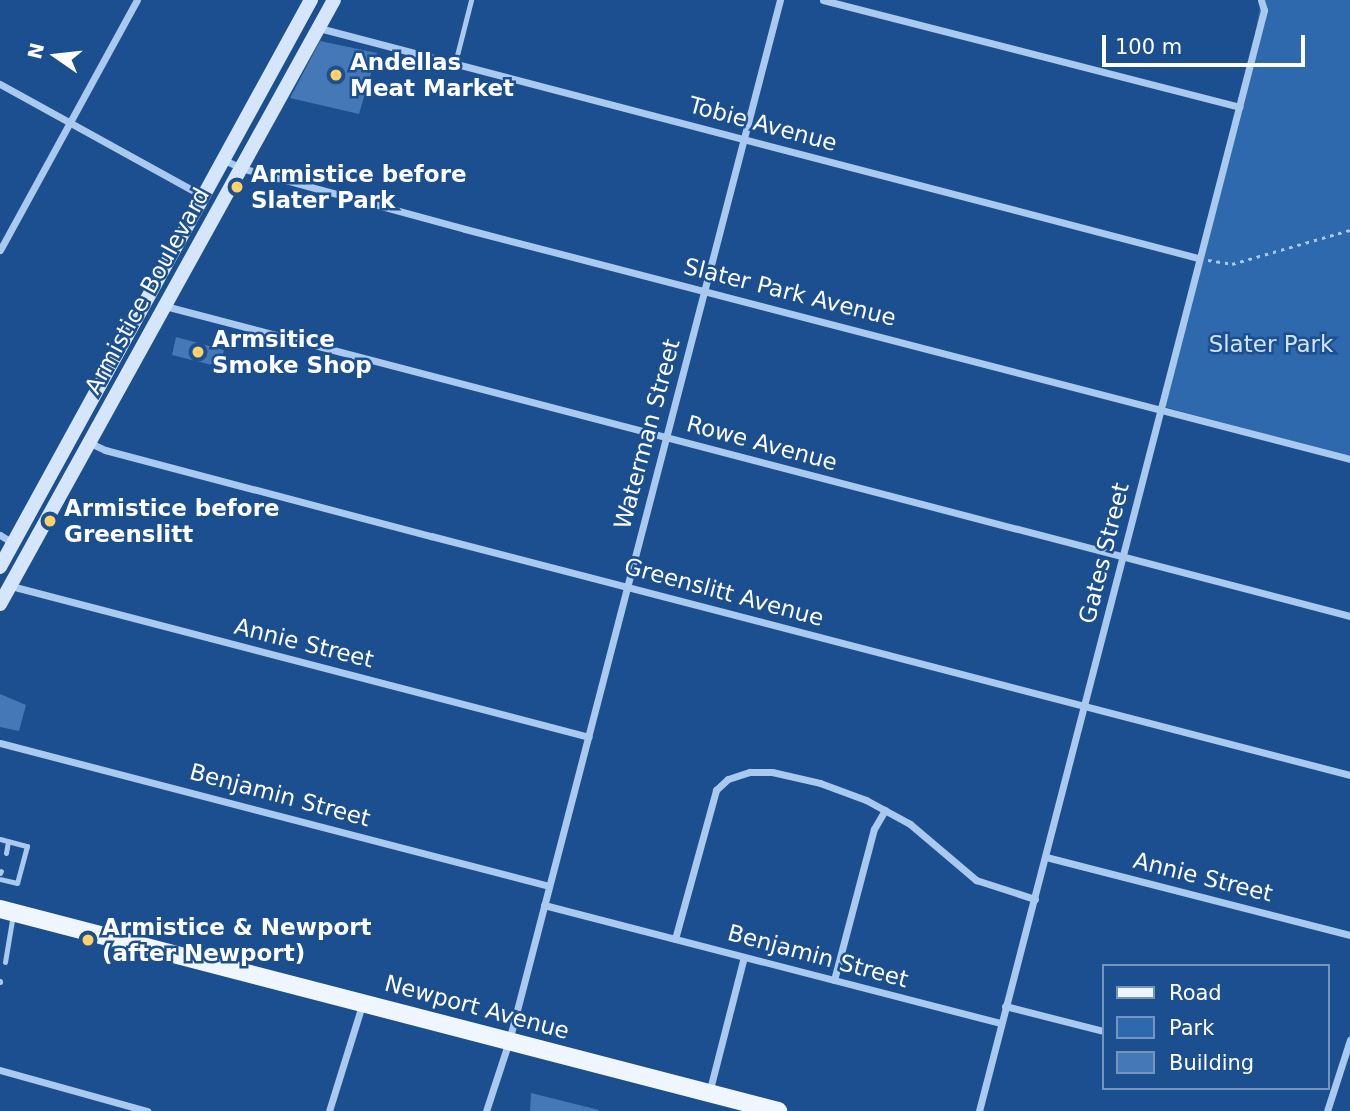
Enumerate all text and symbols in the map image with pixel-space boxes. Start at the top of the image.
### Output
north arrow [21,21,91,91]
scale bar [1105,21,1308,65]
text: 100 m [1115,35,1182,59]
text: N [23,41,48,61]
place label: Andellas Meat Market [350,48,514,102]
marker: Andellas Meat Market [328,67,344,83]
street label: Tobie Avenue [686,91,840,157]
place label: Armistice before Slater Park [251,160,467,214]
marker: Armistice before Slater Park [229,179,245,195]
street label: Armistice Boulevard [79,183,215,399]
street label: Slater Park Avenue [681,252,899,332]
place label: Armsitice Smoke Shop [212,325,372,379]
park label: Slater Park [1209,330,1333,358]
street label: Waterman Street [608,336,686,532]
marker: Armsitice Smoke Shop [190,344,206,360]
street label: Rowe Avenue [684,410,840,476]
street label: Gates Street [1073,480,1135,626]
place label: Armistice before Greenslitt [64,494,280,548]
marker: Armistice before Greenslitt [42,513,58,529]
street label: Greenslitt Avenue [621,552,827,632]
street label: Annie Street [231,612,377,674]
street label: Benjamin Street [187,758,373,832]
street label: Annie Street [1130,846,1276,908]
place label: Armistice & Newport (after Newport) [102,913,372,967]
street label: Benjamin Street [725,919,911,993]
marker: Armistice & Newport (after Newport) [80,932,96,948]
legend [1102,964,1329,1090]
street label: Newport Avenue [382,969,572,1045]
text: Road [1169,981,1222,1005]
text: Park [1169,1016,1214,1040]
text: Building [1169,1051,1254,1075]

